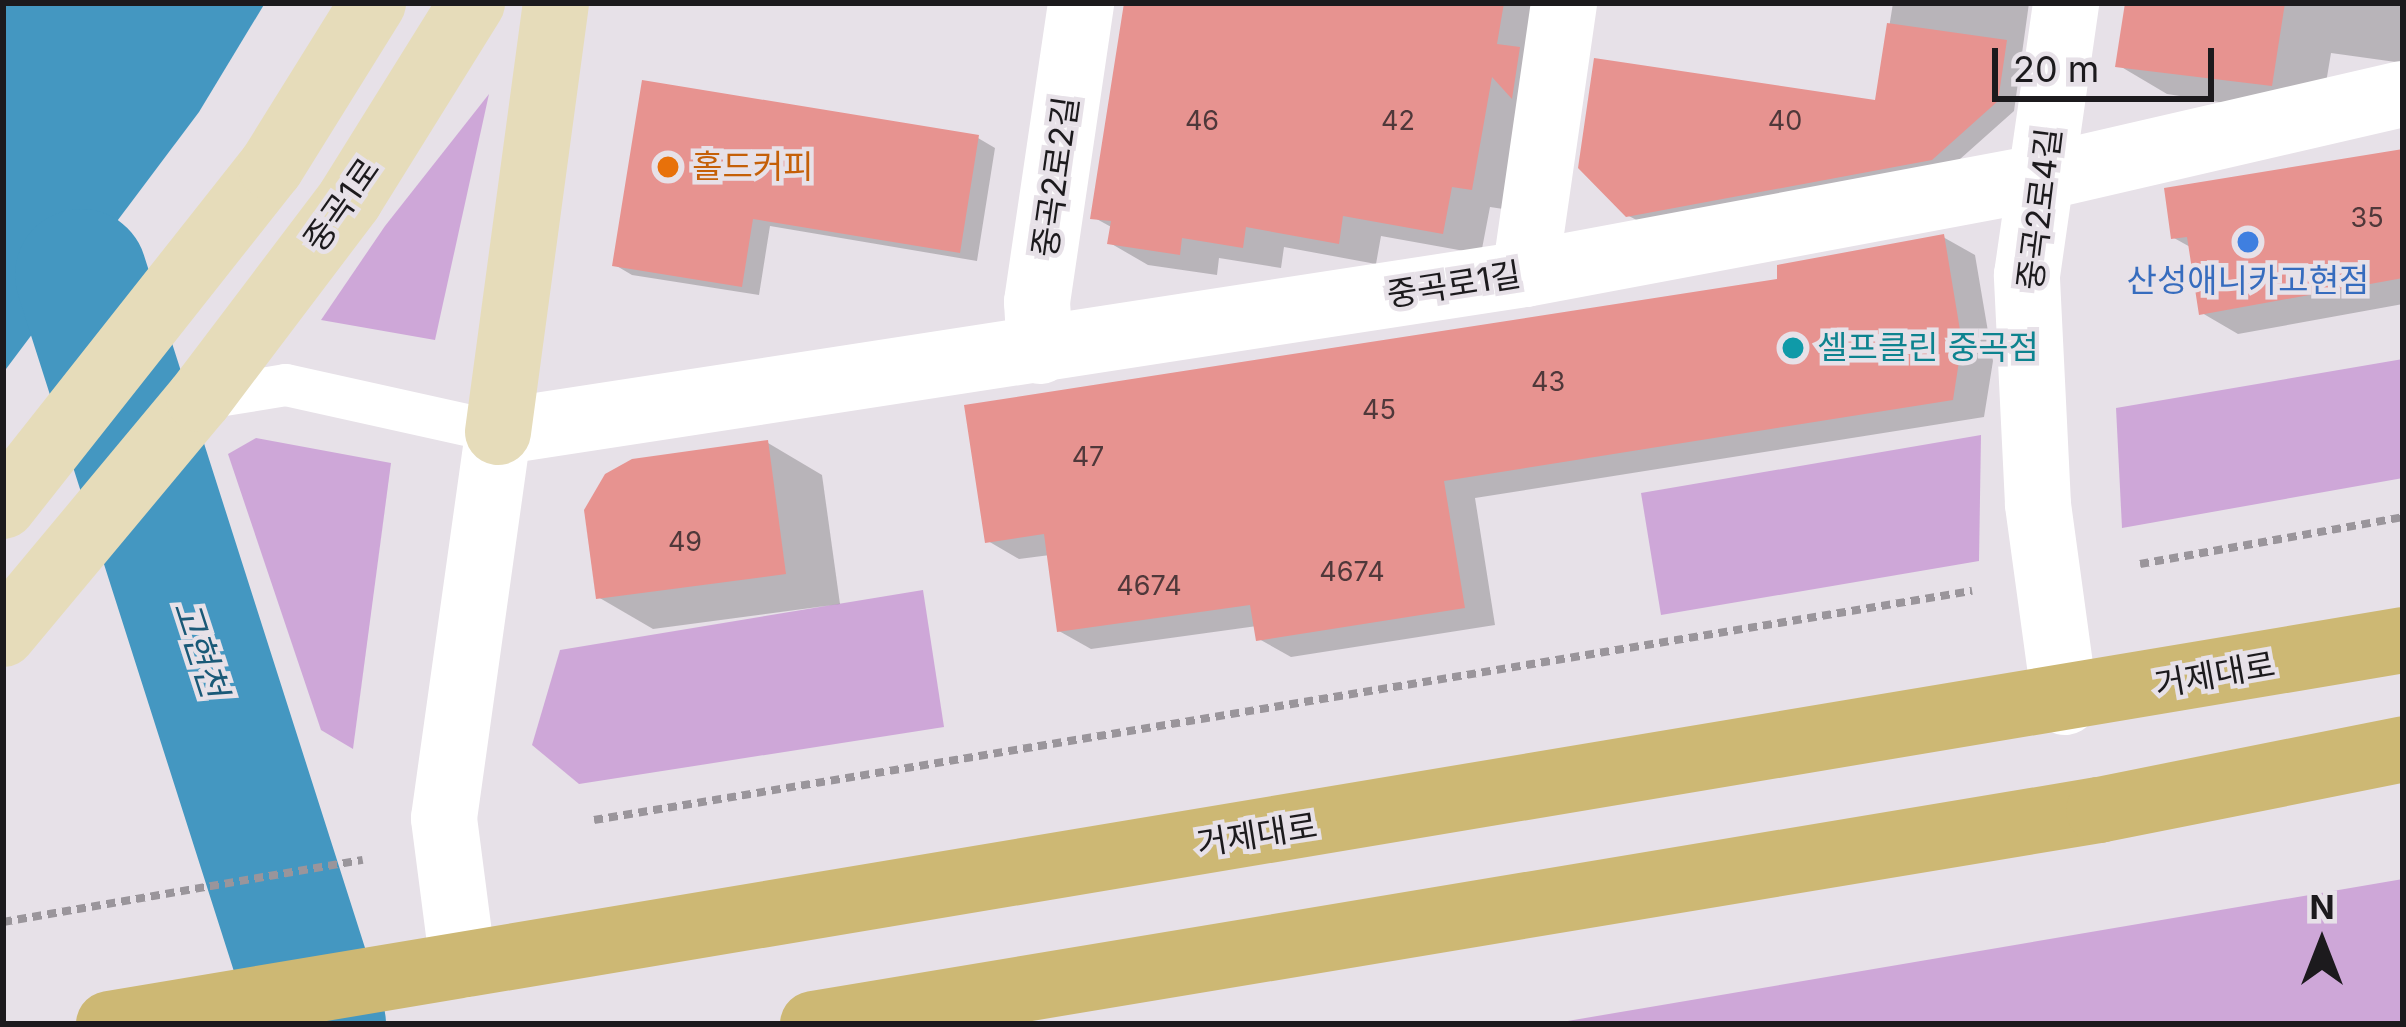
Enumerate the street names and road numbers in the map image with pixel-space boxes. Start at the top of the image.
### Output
street label: 중곡2로2길 [1025,94,1087,260]
street label: 중곡2로4길 [2010,126,2070,292]
street label: 중곡1로 [296,151,388,259]
street label: 중곡로1길 [1384,255,1524,315]
street label: 거제대로 [2152,645,2278,705]
street label: 거제대로 [1194,806,1320,864]

